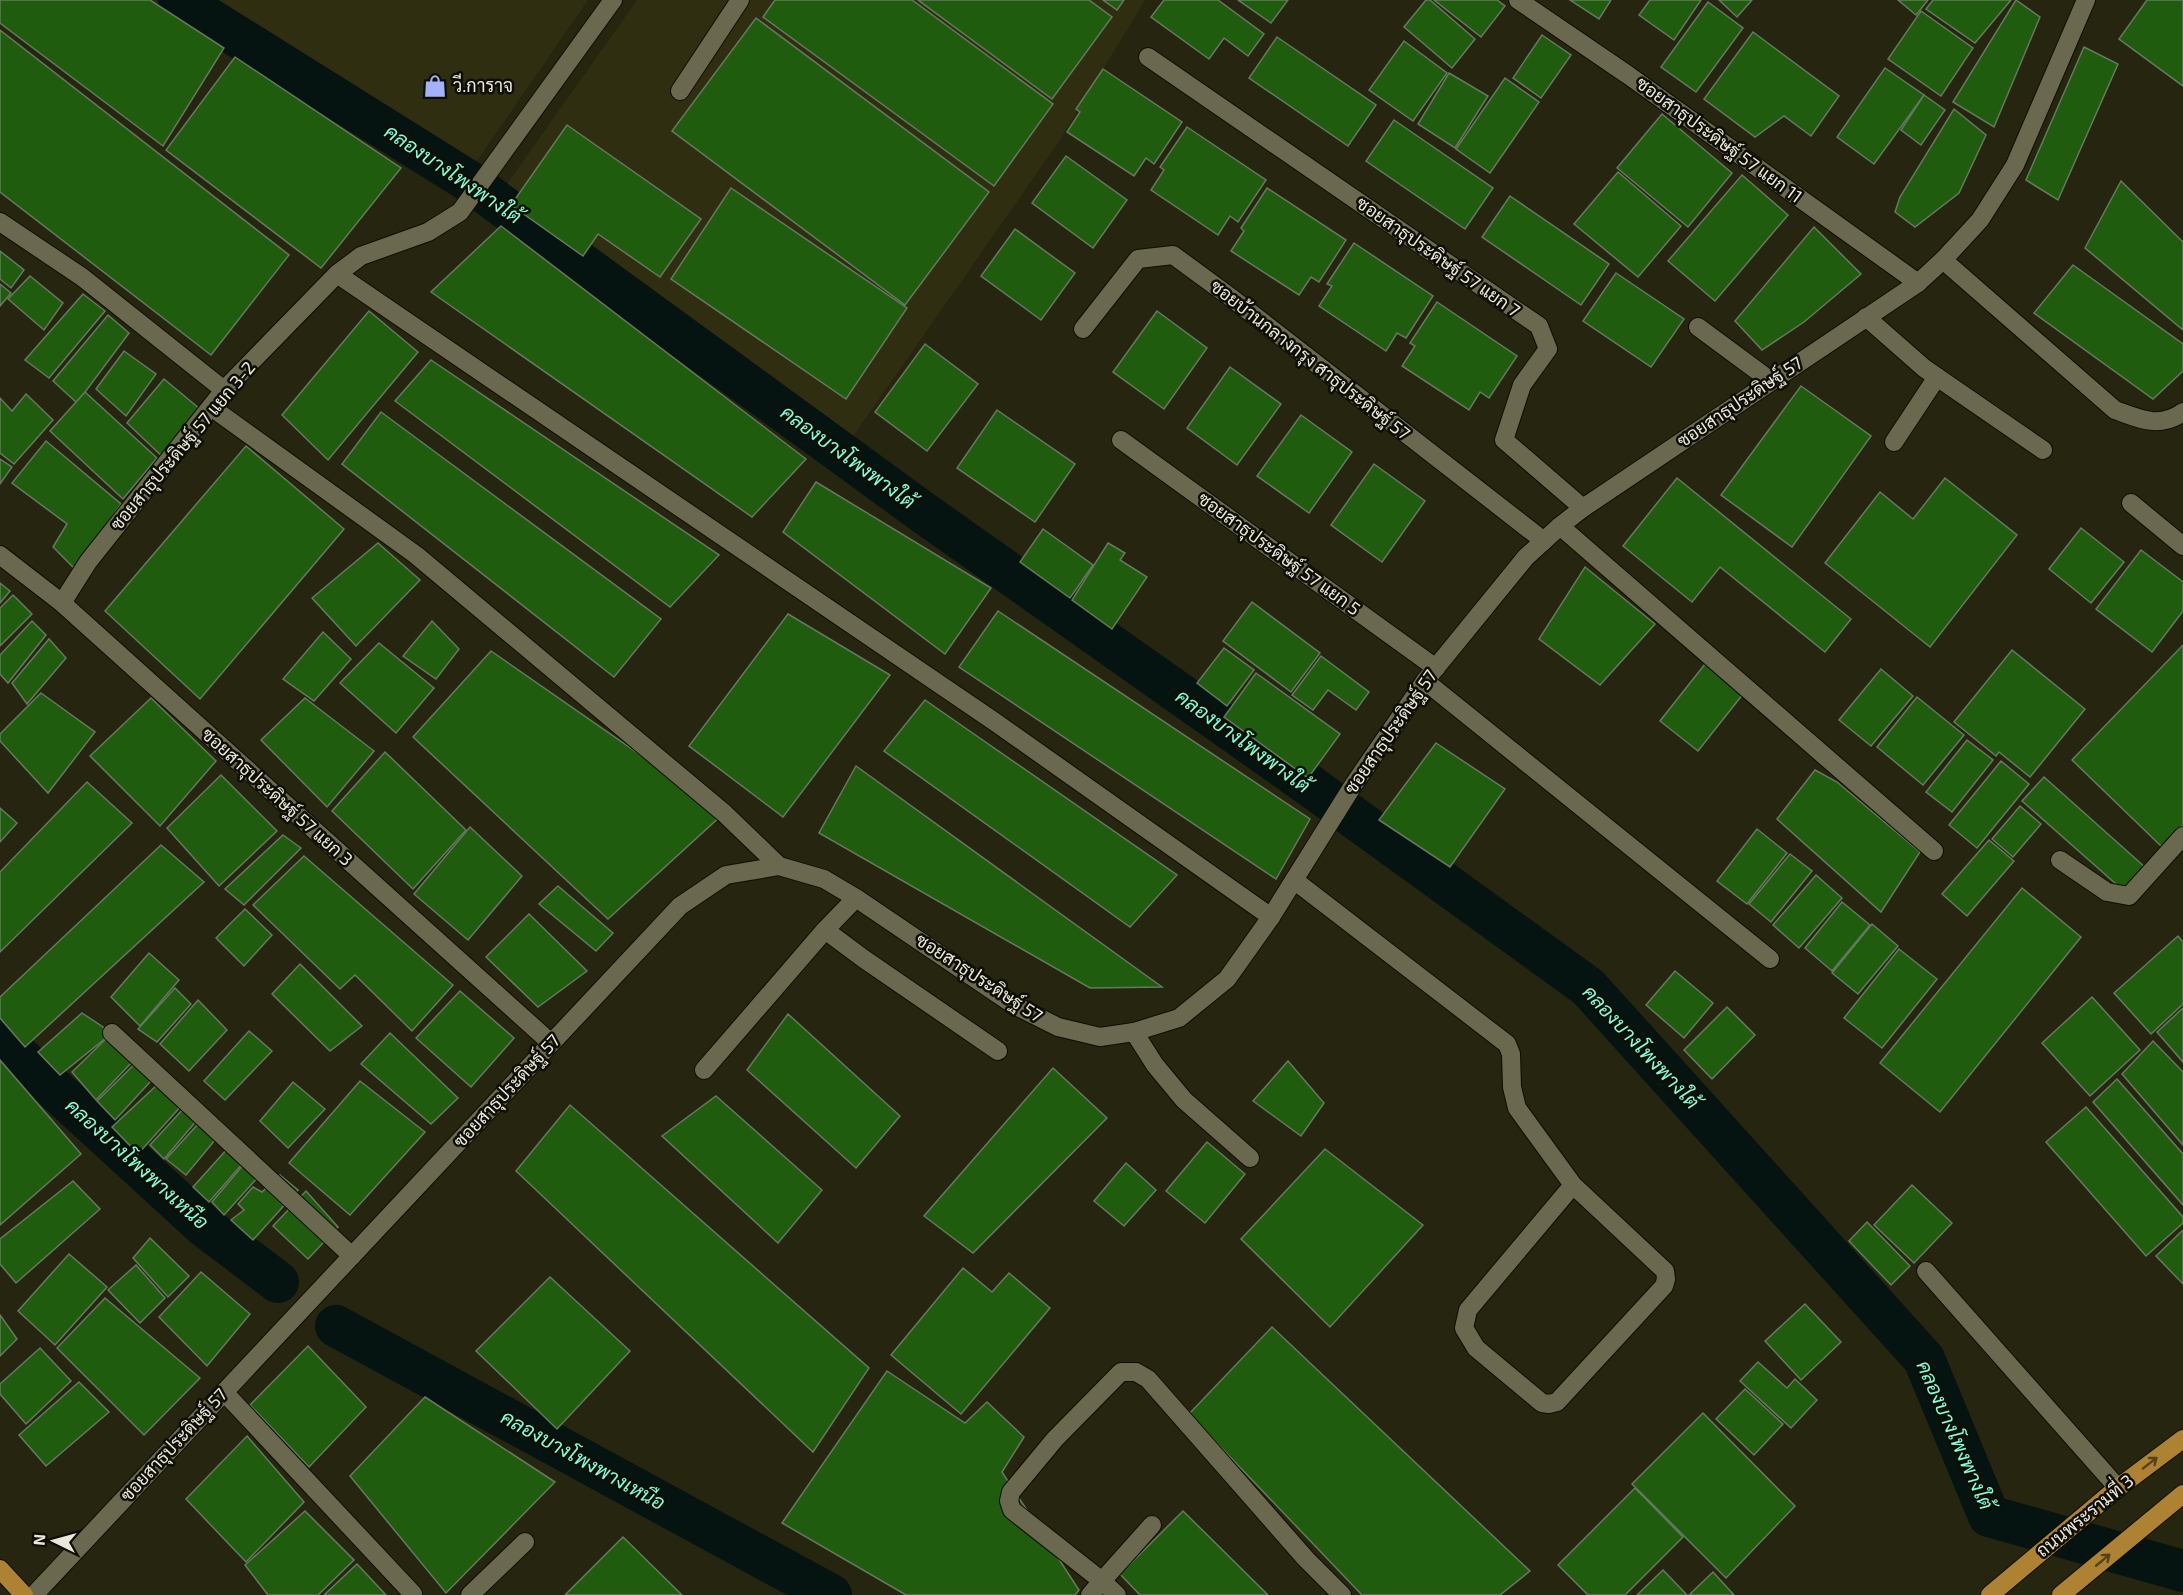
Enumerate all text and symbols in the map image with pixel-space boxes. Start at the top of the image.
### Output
street label: ซอยสาธุประดิษฐ์ 57 แยก 11 [1631,71,1807,208]
shop icon: วี.การาจ [422,73,448,99]
place label: วี.การาจ [452,73,513,96]
water label: คลองบางโพงพางใต้ [380,118,530,230]
street label: ซอยสาธุประดิษฐ์ 57 แยก 7 [1351,190,1525,323]
street label: ซอยบ้านกลางกรุง สาธุประดิษฐ์ 57 [1205,274,1415,446]
street label: ซอยสาธุประดิษฐ์ 57 [1672,350,1807,453]
street label: ซอยสาธุประดิษฐ์ 57 แยก 3-2 [104,356,261,536]
water label: คลองบางโพงพางใต้ [777,399,924,515]
street label: ซอยสาธุประดิษฐ์ 57 แยก 5 [1193,486,1366,621]
street label: ซอยสาธุประดิษฐ์ 57 [1338,665,1443,799]
water label: คลองบางโพงพางใต้ [1172,683,1319,799]
street label: ซอยสาธุประดิษฐ์ 57 แยก 3 [196,722,358,871]
street label: ซอยสาธุประดิษฐ์ 57 [911,927,1047,1028]
water label: คลองบางโพงพางใต้ [1578,980,1708,1116]
street label: ซอยสาธุประดิษฐ์ 57 [448,1029,566,1153]
water label: คลองบางโพงพางเหนือ [61,1093,214,1234]
water label: คลองบางโพงพางใต้ [1912,1356,2001,1516]
street label: ซอยสาธุประดิษฐ์ 57 [115,1383,233,1507]
water label: คลองบางโพงพางเหนือ [497,1404,670,1514]
one-way arrow [2142,1457,2158,1469]
street label: ถนนพระรามที่ 3 [2029,1466,2138,1561]
north arrow [24,1511,84,1571]
text: N [29,1533,49,1546]
one-way arrow [2095,1553,2110,1567]

